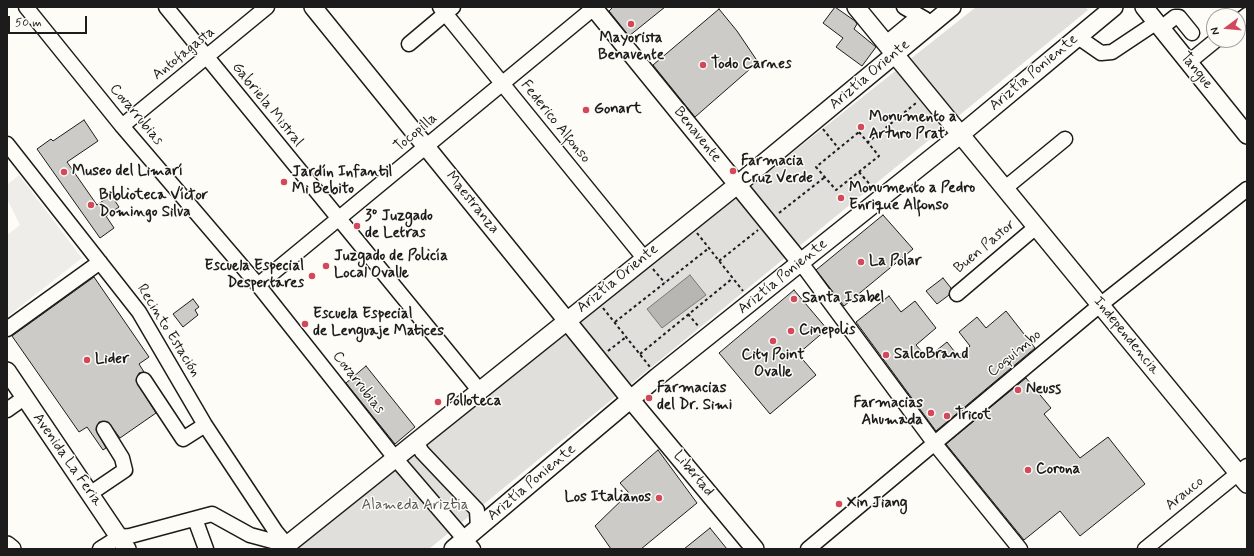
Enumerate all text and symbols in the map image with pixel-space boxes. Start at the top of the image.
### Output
scale bar [10,8,89,34]
north arrow [1206,8,1246,48]
text: 50 m [15,15,42,31]
marker: Mayorista Benavente [626,19,636,29]
street label: Antofagasta [149,23,219,85]
text: N [1208,26,1223,36]
place label: Mayorista Benavente [598,30,664,65]
street label: Ariztía Poniente [986,31,1082,115]
street label: Ariztía Oriente [826,36,914,114]
street label: Tangue [1176,49,1216,93]
place label: Todo Carnes [711,56,792,74]
street label: Gabriela Mistral [227,59,307,151]
marker: Todo Carnes [698,60,708,70]
street label: Federico Alfonso [516,77,594,167]
street label: Covarrubias [105,81,167,149]
place label: Gonart [594,101,641,119]
street label: Benavente [669,104,725,166]
marker: Gonart [581,105,591,115]
place label: Monumento a Arturo Prat [869,109,957,144]
street label: Tocopilla [391,110,441,156]
marker: Monumento a Arturo Prat [856,122,866,132]
place label: Farmacia Cruz Verde [741,153,813,188]
place label: Museo del Limarí [72,163,183,181]
place label: Jardín Infantil Mi Bebito [292,164,392,199]
marker: Farmacia Cruz Verde [728,166,738,176]
marker: Museo del Limarí [59,167,69,177]
street label: Maestranza [441,168,503,238]
marker: Jardín Infantil Mi Bebito [279,177,289,187]
place label: Monumento a Pedro Enrique Alfonso [849,180,975,215]
place label: Biblioteca Víctor Domingo Silva [99,187,208,222]
marker: Monumento a Pedro Enrique Alfonso [836,193,846,203]
marker: Biblioteca Víctor Domingo Silva [86,200,96,210]
place label: 3º Juzgado de Letras [365,208,433,243]
street label: Buen Pastor [951,216,1019,278]
marker: 3º Juzgado de Letras [352,221,362,231]
street label: Ariztía Poniente [735,235,831,319]
street label: Ariztía Oriente [574,241,662,317]
place label: Juzgado de Policía Local Ovalle [334,248,448,283]
place label: La Polar [869,253,922,271]
marker: La Polar [856,257,866,267]
place label: Escuela Especial Despertares [205,258,304,293]
marker: Juzgado de Policía Local Ovalle [321,261,331,271]
marker: Escuela Especial Despertares [307,271,317,281]
street label: Recinto Estación [132,281,204,381]
place label: Santa Isabel [802,290,884,308]
street label: Independencia [1089,293,1163,379]
marker: Santa Isabel [789,294,799,304]
place label: Escuela Especial de Lenguaje Matices [313,306,444,341]
marker: Escuela Especial de Lenguaje Matices [300,319,310,329]
place label: Cinepolis [799,322,855,340]
marker: Cinepolis [786,326,796,336]
street label: Coquimbo [985,326,1045,382]
marker: City Point Ovalle [768,336,778,346]
place label: SalcoBrand [894,346,968,364]
place label: City Point Ovalle [741,347,805,382]
street label: Covarrubias [328,348,388,418]
marker: SalcoBrand [881,350,891,360]
place label: Lider [95,351,129,369]
marker: Lider [82,355,92,365]
place label: Farmacias del Dr. Simi [657,380,732,415]
place label: Neuss [1026,381,1061,399]
marker: Neuss [1013,385,1023,395]
place label: Polloteca [446,393,501,411]
marker: Farmacias del Dr. Simi [644,393,654,403]
place label: Farmacias Ahumada [854,395,923,430]
marker: Polloteca [433,397,443,407]
place label: Tricot [955,407,991,425]
marker: Farmacias Ahumada [926,408,936,418]
street label: Avenida La Feria [28,410,106,510]
marker: Tricot [942,411,952,421]
street label: Ariztía Poniente [484,441,580,525]
street label: Libertad [669,447,717,501]
place label: Corona [1036,461,1080,479]
marker: Corona [1023,465,1033,475]
street label: Arauco [1162,473,1208,515]
place label: Los Italianos [564,489,651,507]
marker: Los Italianos [654,493,664,503]
place label: Xin Jiang [847,495,907,513]
park label: Alameda Ariztia [361,497,469,515]
marker: Xin Jiang [834,499,844,509]

